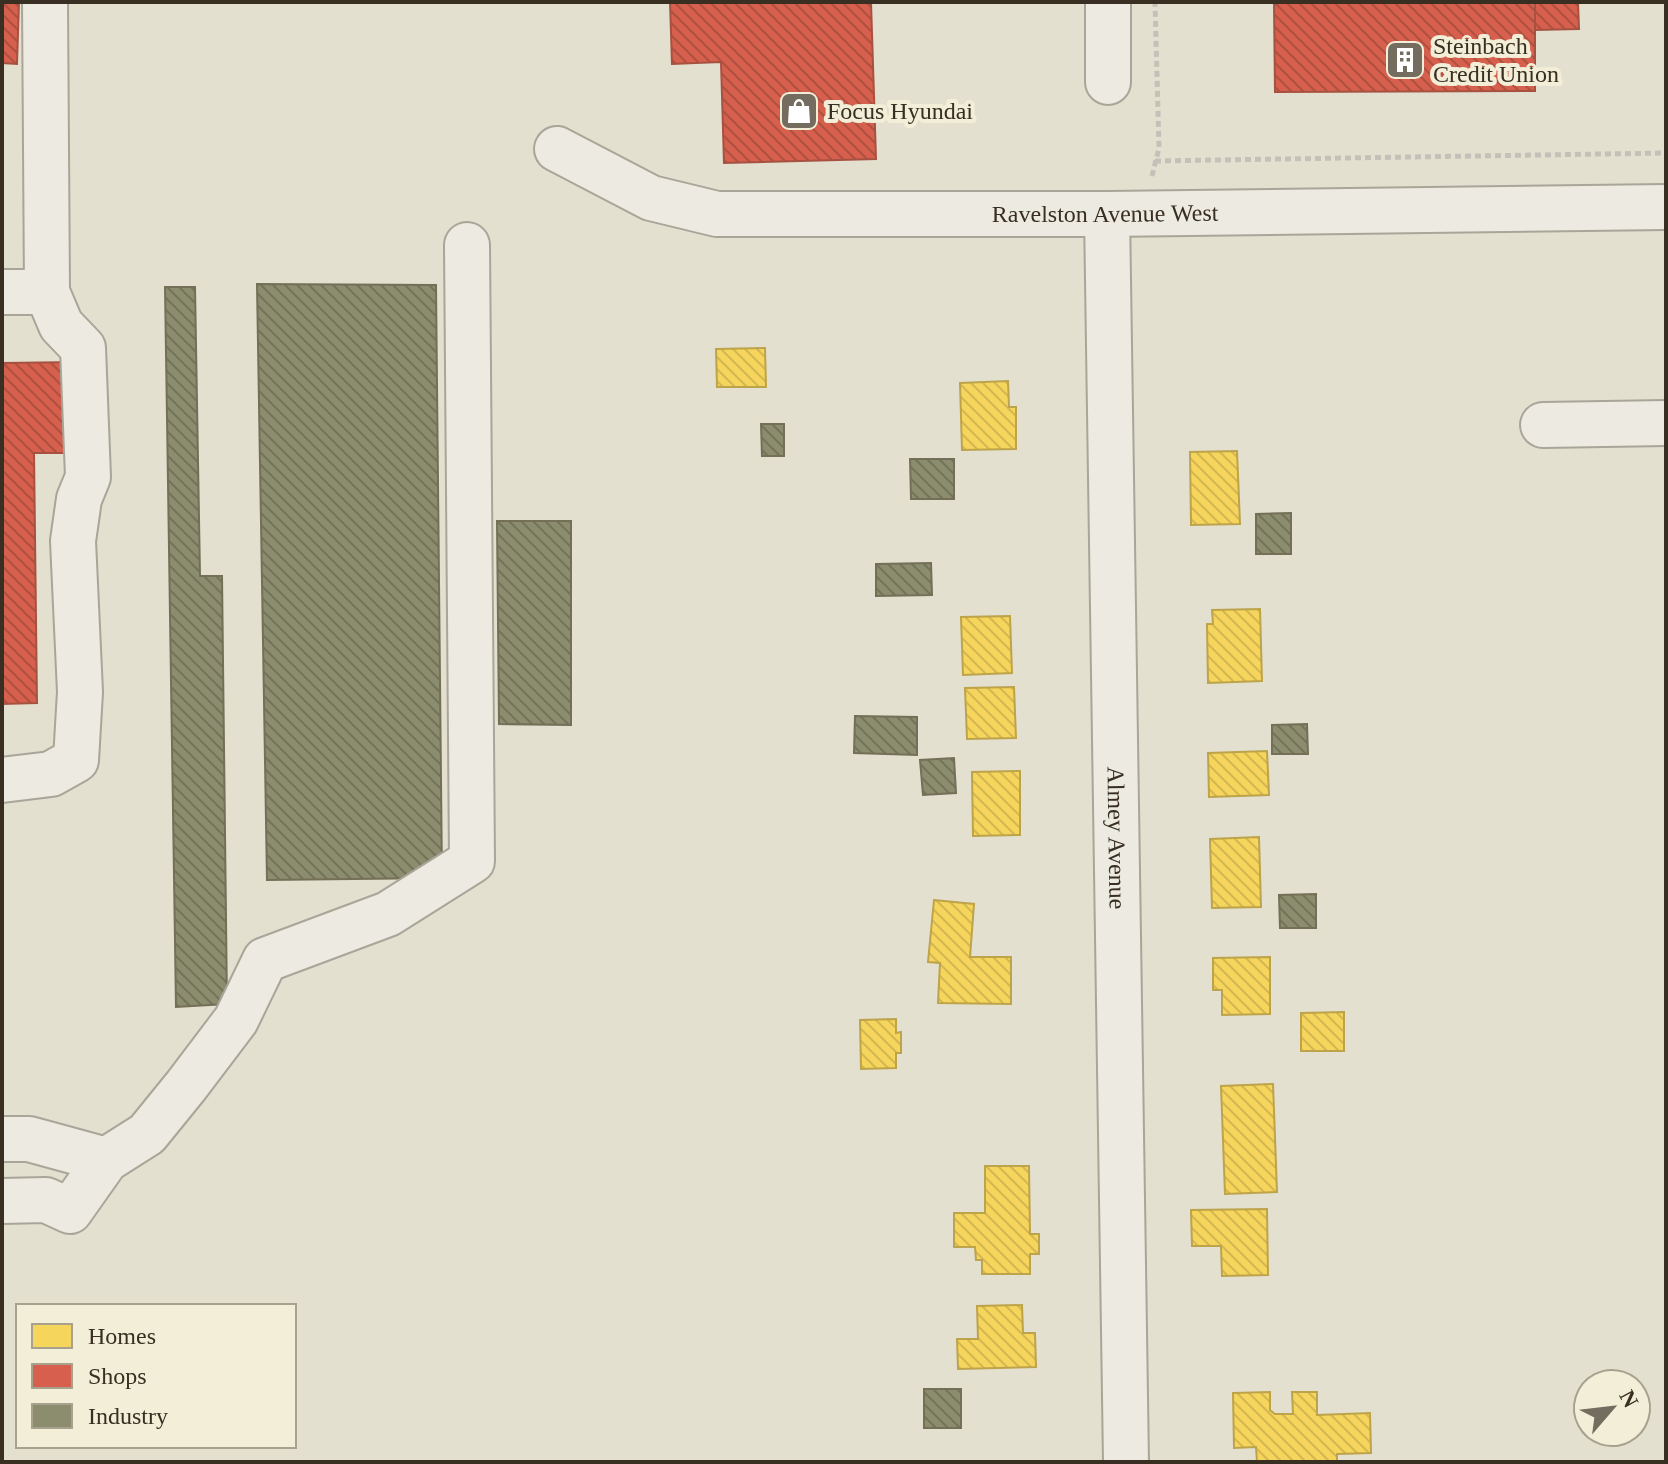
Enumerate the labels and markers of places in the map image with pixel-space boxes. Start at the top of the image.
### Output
place label: Steinbach Credit Union [1433,33,1559,87]
building icon: Steinbach Credit Union [1384,39,1426,81]
shop icon: Focus Hyundai [778,90,820,132]
place label: Focus Hyundai [827,98,973,124]

